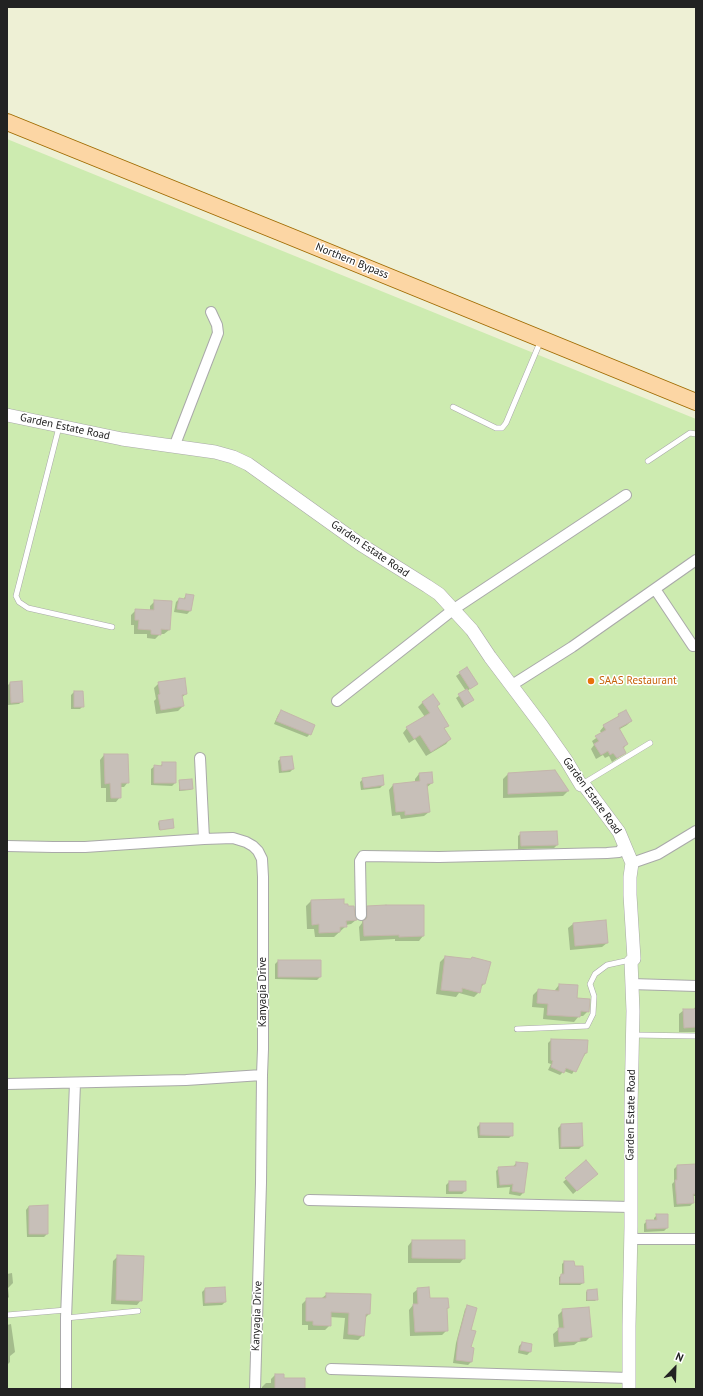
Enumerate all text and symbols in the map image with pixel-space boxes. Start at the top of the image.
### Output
street label: Northern Bypass [314,240,390,282]
street label: Garden Estate Road [19,411,111,443]
street label: Garden Estate Road [328,518,412,580]
place label: SAAS Restaurant [599,674,677,688]
marker: SAAS Restaurant [586,676,596,686]
street label: Garden Estate Road [560,755,624,837]
street label: Kanyagia Drive [256,957,270,1027]
street label: Garden Estate Road [624,1069,638,1161]
street label: Kanyagia Drive [249,1281,265,1351]
north arrow [655,1348,695,1388]
text: N [674,1349,686,1365]

